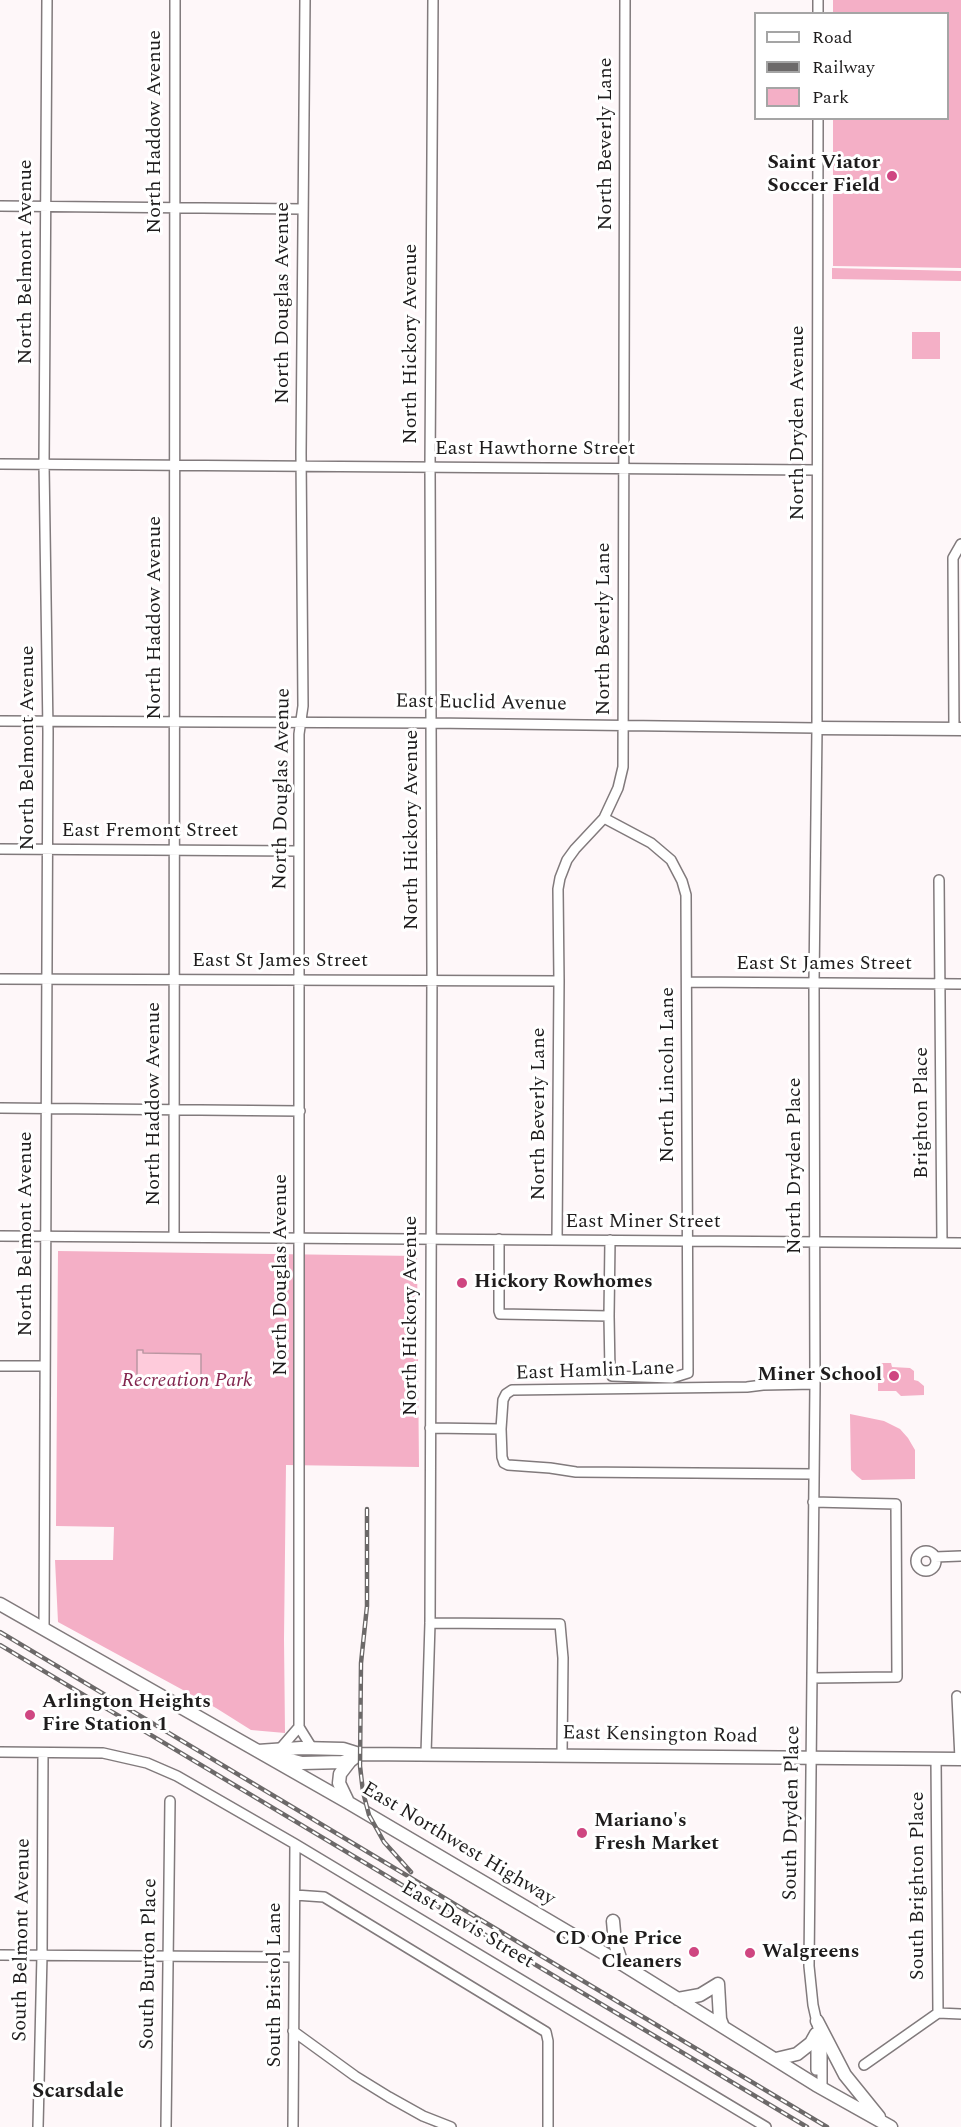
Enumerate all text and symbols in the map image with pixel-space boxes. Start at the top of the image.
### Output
legend [754,12,949,120]
text: Road [812,24,853,51]
street label: North Haddow Avenue [144,30,168,234]
text: Railway [812,54,875,81]
street label: North Beverly Lane [595,58,619,230]
text: Park [812,84,849,111]
place label: Saint Viator Soccer Field [767,152,880,199]
street label: North Belmont Avenue [15,159,39,365]
marker: Saint Viator Soccer Field [885,169,899,183]
street label: North Douglas Avenue [272,202,296,404]
street label: North Hickory Avenue [400,244,424,444]
street label: North Dryden Avenue [787,326,811,520]
street label: East Hawthorne Street [435,438,635,462]
street label: North Haddow Avenue [144,516,168,720]
street label: North Beverly Lane [593,543,617,715]
street label: North Belmont Avenue [17,645,41,851]
street label: North Douglas Avenue [269,688,297,890]
street label: East Euclid Avenue [395,691,567,717]
street label: North Hickory Avenue [401,730,425,930]
street label: East Fremont Street [62,820,238,844]
street label: East St James Street [192,950,368,974]
street label: East St James Street [736,953,912,977]
street label: North Lincoln Lane [657,987,681,1163]
street label: North Haddow Avenue [143,1002,167,1206]
street label: North Beverly Lane [528,1028,552,1200]
street label: Brighton Place [911,1047,935,1179]
street label: North Dryden Place [784,1078,808,1254]
street label: North Belmont Avenue [15,1131,39,1337]
street label: North Douglas Avenue [270,1174,294,1376]
street label: East Miner Street [565,1211,721,1235]
street label: North Hickory Avenue [400,1216,424,1416]
place label: Hickory Rowhomes [474,1271,653,1295]
marker: Hickory Rowhomes [455,1276,469,1290]
street label: East Hamlin Lane [515,1357,675,1387]
place label: Miner School [757,1364,882,1388]
marker: Miner School [887,1369,901,1383]
park label: Recreation Park [122,1370,252,1394]
place label: Arlington Heights Fire Station 1 [42,1691,211,1738]
marker: Arlington Heights Fire Station 1 [23,1708,37,1722]
street label: East Kensington Road [562,1722,758,1750]
street label: South Dryden Place [779,1725,807,1901]
street label: East Northwest Highway [357,1778,559,1912]
street label: South Brighton Place [907,1792,931,1980]
place label: Mariano's Fresh Market [594,1810,719,1857]
marker: Mariano's Fresh Market [575,1826,589,1840]
street label: South Belmont Avenue [9,1838,37,2042]
street label: East Davis Street [396,1877,538,1975]
street label: South Burton Place [137,1878,163,2050]
street label: South Bristol Lane [264,1902,288,2068]
place label: CD One Price Cleaners [555,1928,682,1975]
place label: Walgreens [762,1941,859,1965]
marker: CD One Price Cleaners [687,1945,701,1959]
marker: Walgreens [743,1946,757,1960]
district label: Scarsdale [32,2080,124,2106]

